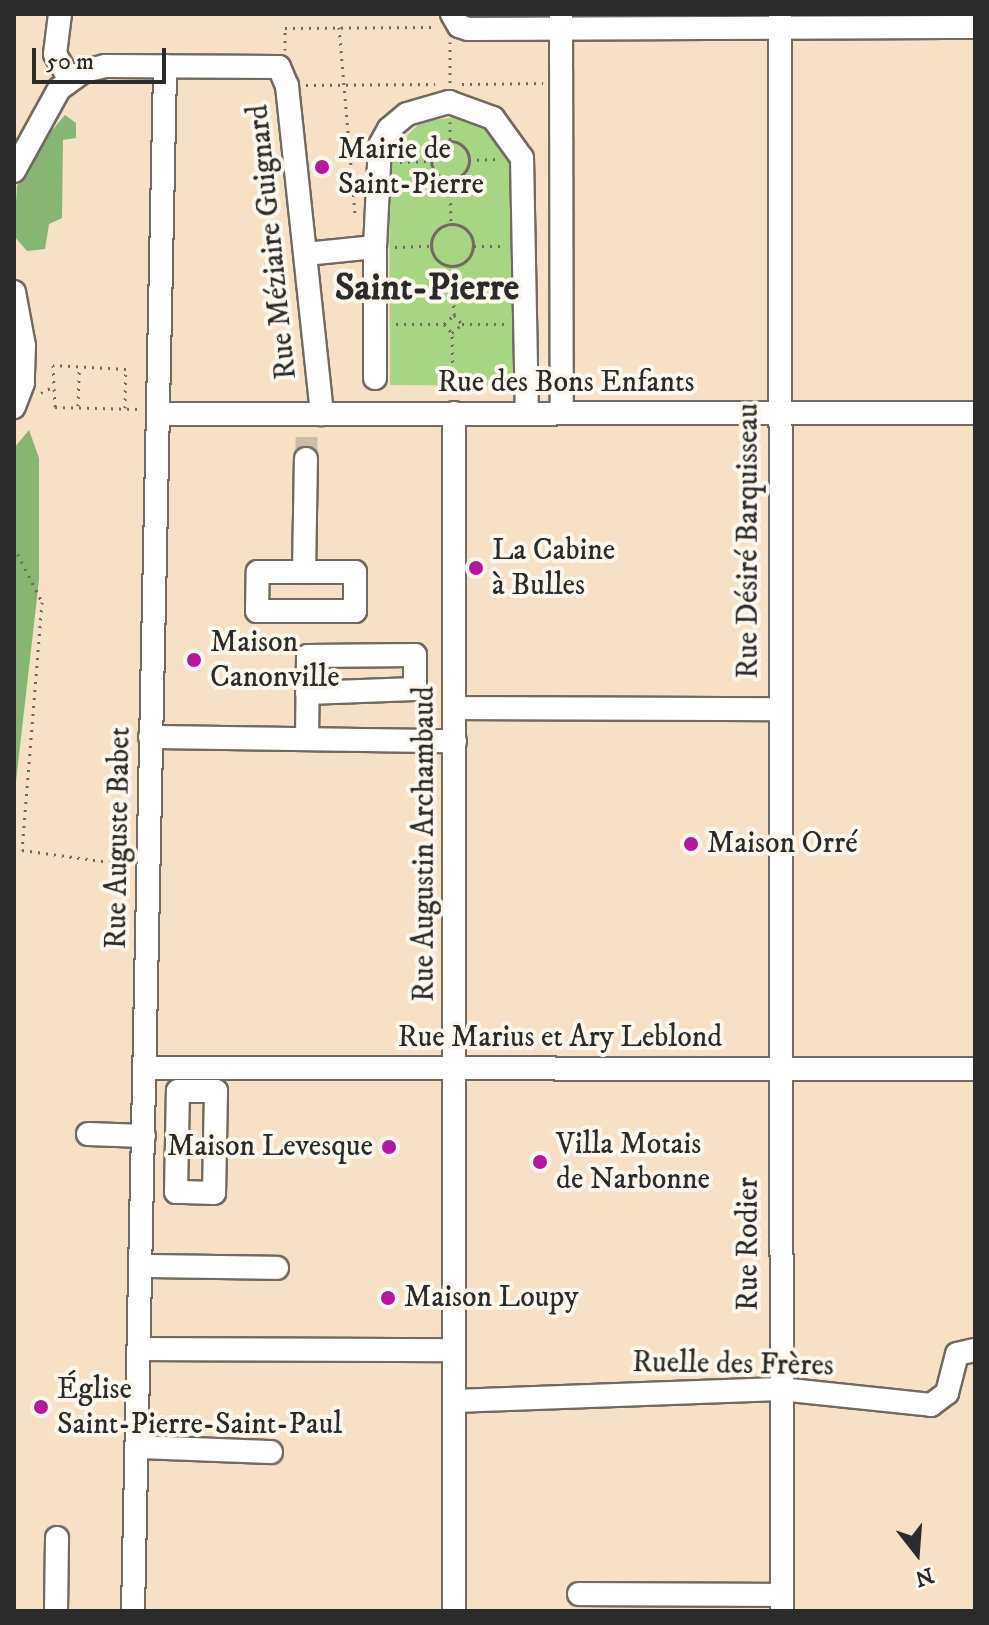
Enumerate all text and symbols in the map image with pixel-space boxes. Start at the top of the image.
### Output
scale bar [36,32,170,82]
text: 50 m [46,47,94,77]
street label: Rue Méziaire Guignard [241,103,305,381]
place label: Mairie de Saint-Pierre [338,132,484,202]
marker: Mairie de Saint-Pierre [313,158,331,176]
district label: Saint-Pierre [335,266,519,312]
street label: Rue des Bons Enfants [437,365,695,401]
street label: Rue Désiré Barquisseau [731,403,767,679]
place label: La Cabine à Bulles [492,533,615,604]
marker: La Cabine à Bulles [467,559,485,577]
place label: Maison Canonville [210,625,340,696]
marker: Maison Canonville [185,651,203,669]
street label: Rue Augustin Archambaud [407,686,443,1002]
street label: Rue Auguste Babet [99,727,139,949]
place label: Maison Orré [707,826,858,862]
marker: Maison Orré [682,835,700,853]
street label: Rue Marius et Ary Leblond [398,1020,722,1056]
place label: Villa Motais de Narbonne [556,1127,710,1198]
place label: Maison Levesque [167,1129,373,1165]
marker: Maison Levesque [380,1138,398,1156]
marker: Villa Motais de Narbonne [531,1153,549,1171]
street label: Rue Rodier [731,1177,767,1311]
place label: Maison Loupy [404,1280,579,1316]
marker: Maison Loupy [379,1289,397,1307]
street label: Ruelle des Frères [632,1345,834,1385]
place label: Église Saint-Pierre-Saint-Paul [57,1372,342,1442]
marker: Église Saint-Pierre-Saint-Paul [32,1398,50,1416]
north arrow [877,1513,957,1593]
text: N [912,1561,937,1592]

